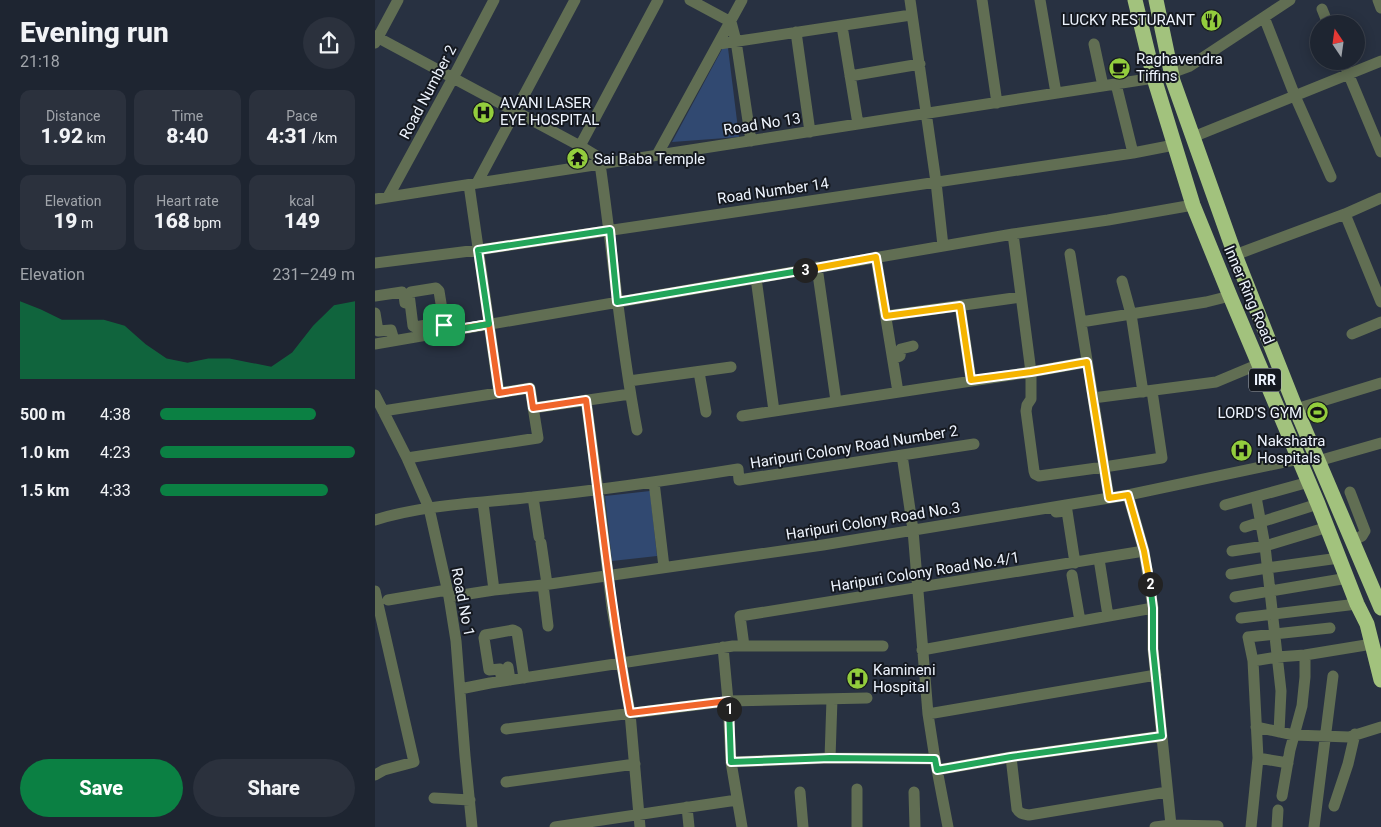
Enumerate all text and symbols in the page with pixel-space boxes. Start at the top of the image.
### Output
restaurant icon: LUCKY RESTURANT [1199,8,1223,32]
place label: LUCKY RESTURANT [1062,11,1195,29]
north arrow [1310,15,1365,70]
map controls [1310,15,1365,70]
text: Evening run [20,16,169,49]
button: share [303,17,355,69]
street label: Road Number 2 [396,42,460,142]
place label: Raghavendra Tiffins [1136,50,1223,85]
text: 21:18 [20,52,60,71]
cafe icon: Raghavendra Tiffins [1108,56,1132,80]
place label: AVANI LASER EYE HOSPITAL [500,94,599,129]
hospital icon: AVANI LASER EYE HOSPITAL [472,100,496,124]
text: Distance [46,108,100,124]
text: Time [172,108,203,124]
text: Pace [286,108,317,124]
street label: Road No 13 [722,109,802,139]
text: 1.92 [40,124,83,148]
text: 8:40 [166,124,209,148]
text: 4:31 [266,124,309,148]
text: km [83,130,106,146]
text: /km [309,130,337,146]
temple icon: Sai Baba Temple [566,147,590,171]
place label: Sai Baba Temple [594,150,705,168]
street label: Road Number 14 [716,174,830,208]
text: Elevation [45,193,102,209]
text: Heart rate [156,193,219,209]
text: kcal [289,193,314,209]
text: 19 [53,209,77,233]
text: 168 [154,209,190,233]
text: 149 [284,209,320,233]
text: m [77,215,93,231]
text: bpm [190,215,221,231]
street label: Inner Ring Road [1220,243,1278,347]
pin: 3 [793,258,817,282]
text: 3 [801,262,810,278]
text: Elevation [20,265,85,284]
text: 231–249 m [273,265,355,284]
pin [423,304,465,346]
icon: arrive [430,311,458,339]
road number: IRR [1249,368,1281,392]
sports icon: LORD'S GYM [1306,401,1330,425]
place label: LORD'S GYM [1217,404,1302,422]
text: 500 m [20,405,65,424]
text: 4:38 [100,405,131,424]
street label: Haripuri Colony Road Number 2 [749,422,959,472]
place label: Nakshatra Hospitals [1257,432,1325,467]
hospital icon: Nakshatra Hospitals [1229,438,1253,462]
text: 1.0 km [20,443,69,462]
text: 4:23 [100,443,131,462]
text: 1.5 km [20,481,69,500]
text: 4:33 [100,481,131,500]
street label: Haripuri Colony Road No.3 [785,498,961,544]
street label: Haripuri Colony Road No.4/1 [829,548,1021,596]
street label: Road No 1 [448,566,478,638]
pin: 2 [1137,572,1163,596]
text: 2 [1146,576,1155,592]
place label: Kamineni Hospital [873,661,936,696]
hospital icon: Kamineni Hospital [845,667,869,691]
pin: 1 [717,696,741,722]
text: 1 [725,701,734,717]
button: Save [20,759,183,817]
button: Share [193,759,355,817]

